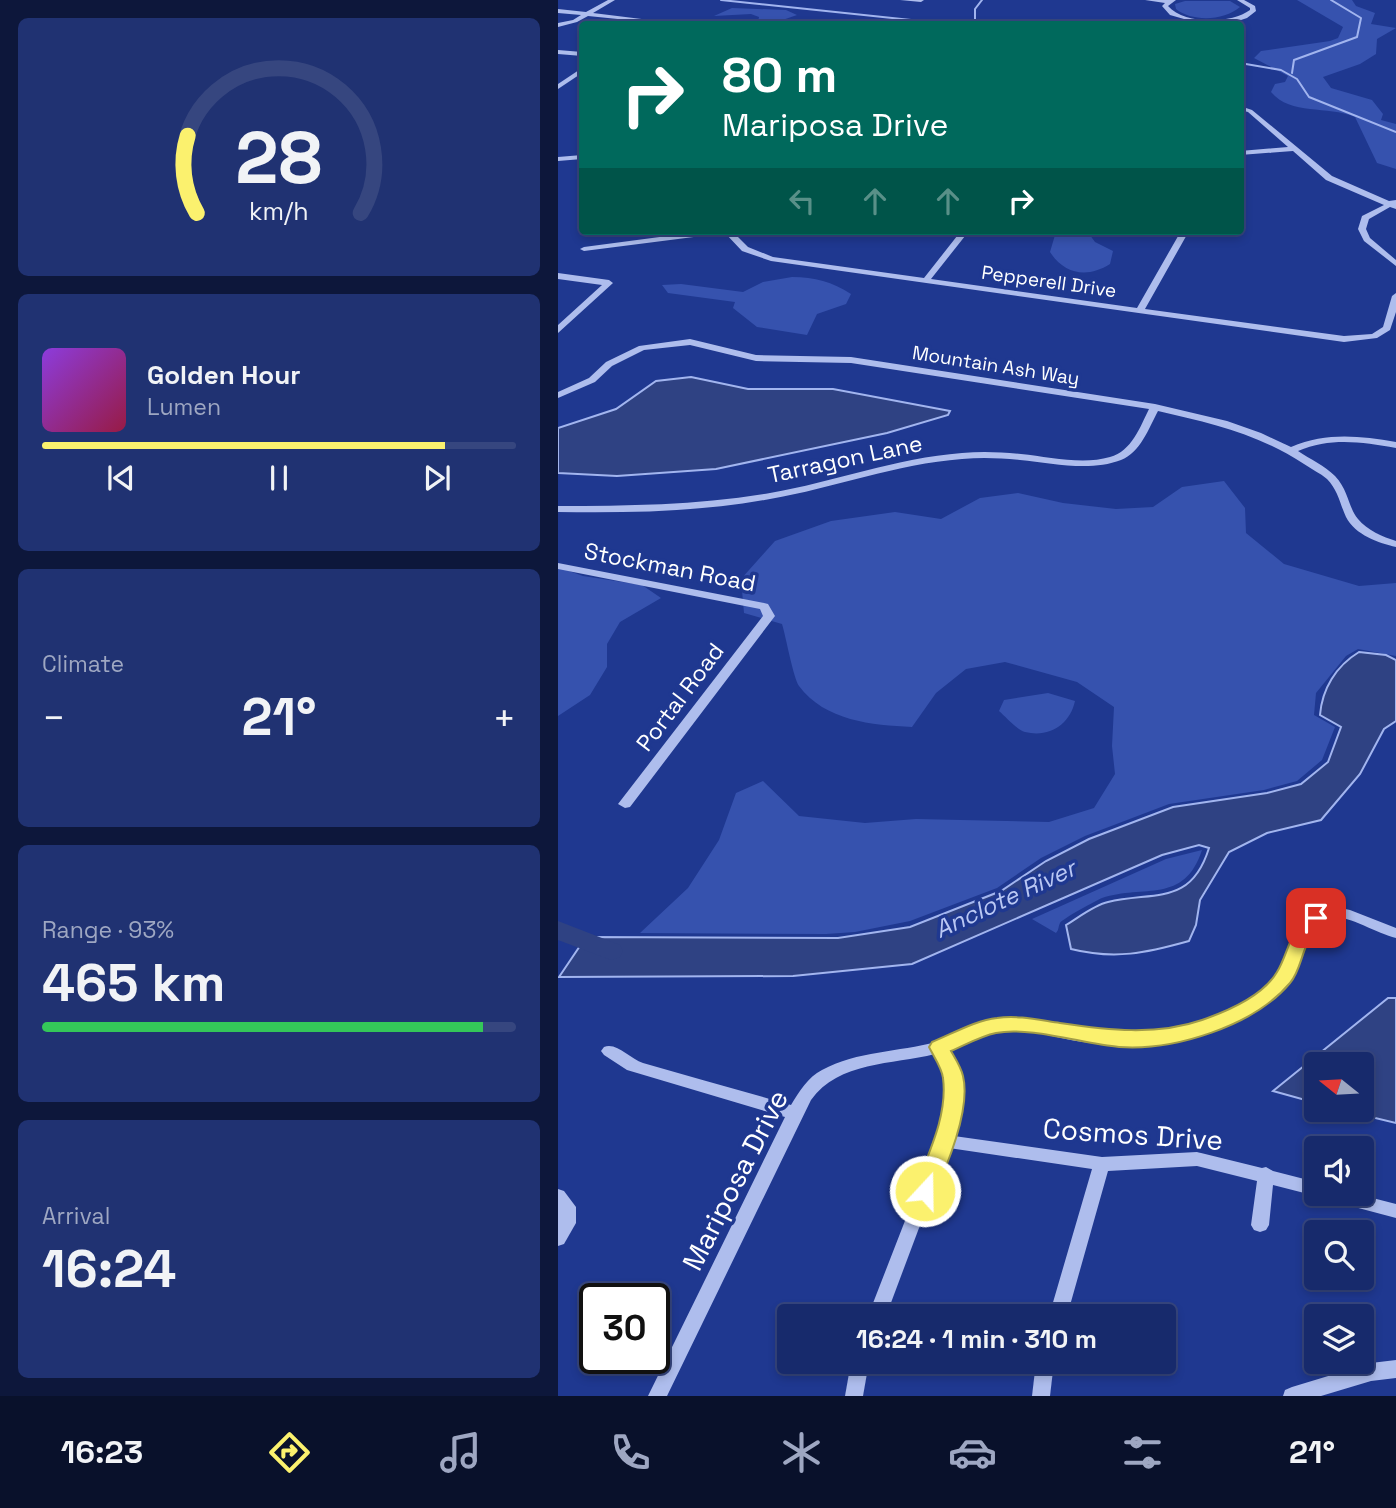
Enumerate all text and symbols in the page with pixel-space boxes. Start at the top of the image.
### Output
text: 80 m [722,44,837,106]
icon: right [607,49,698,140]
text: Mariposa Drive [722,105,948,145]
text: 28 [236,111,322,204]
icon: left [783,182,821,220]
icon: ahead [856,182,894,220]
icon: ahead [929,182,967,220]
icon: right [1002,182,1040,220]
text: km/h [249,195,309,227]
street label: Pepperell Drive [980,260,1118,303]
street label: Mountain Ash Way [911,340,1081,391]
text: Golden Hour [147,358,301,392]
text: Lumen [147,392,221,422]
street label: Tarragon Lane [765,428,925,490]
icon: previous [102,459,140,497]
icon: pause [260,459,298,497]
icon: next [418,459,456,497]
street label: Stockman Road [582,536,758,598]
street label: Portal Road [629,637,731,757]
text: Climate [42,649,124,679]
text: 21° [242,684,316,750]
text: − [42,694,66,742]
text: + [492,694,516,742]
water label: Anclote River [929,851,1083,945]
pin [1286,888,1346,948]
icon: arrive [1297,899,1335,937]
text: Range · 93% [42,915,174,945]
text: 465 km [42,950,225,1016]
north arrow [1304,1052,1374,1122]
map controls [1304,1052,1374,1374]
street label: Mariposa Drive [674,1084,796,1276]
street label: Cosmos Drive [1042,1110,1224,1158]
button: sound [1304,1136,1374,1206]
position arrow [888,1154,962,1228]
text: Arrival [42,1201,110,1231]
button: search [1304,1220,1374,1290]
text: 16:24 [42,1236,176,1302]
speed limit sign: 30 [579,1283,670,1374]
button: layers [1304,1304,1374,1374]
text: 16:24 · 1 min · 310 m [856,1322,1097,1356]
icon: directions [265,1428,314,1477]
icon: music [436,1428,485,1477]
icon: phone [606,1428,655,1477]
icon: climate [777,1428,826,1477]
icon: car [948,1428,997,1477]
icon: filters [1118,1428,1167,1477]
text: 16:23 [61,1432,143,1472]
text: 21° [1289,1432,1335,1472]

